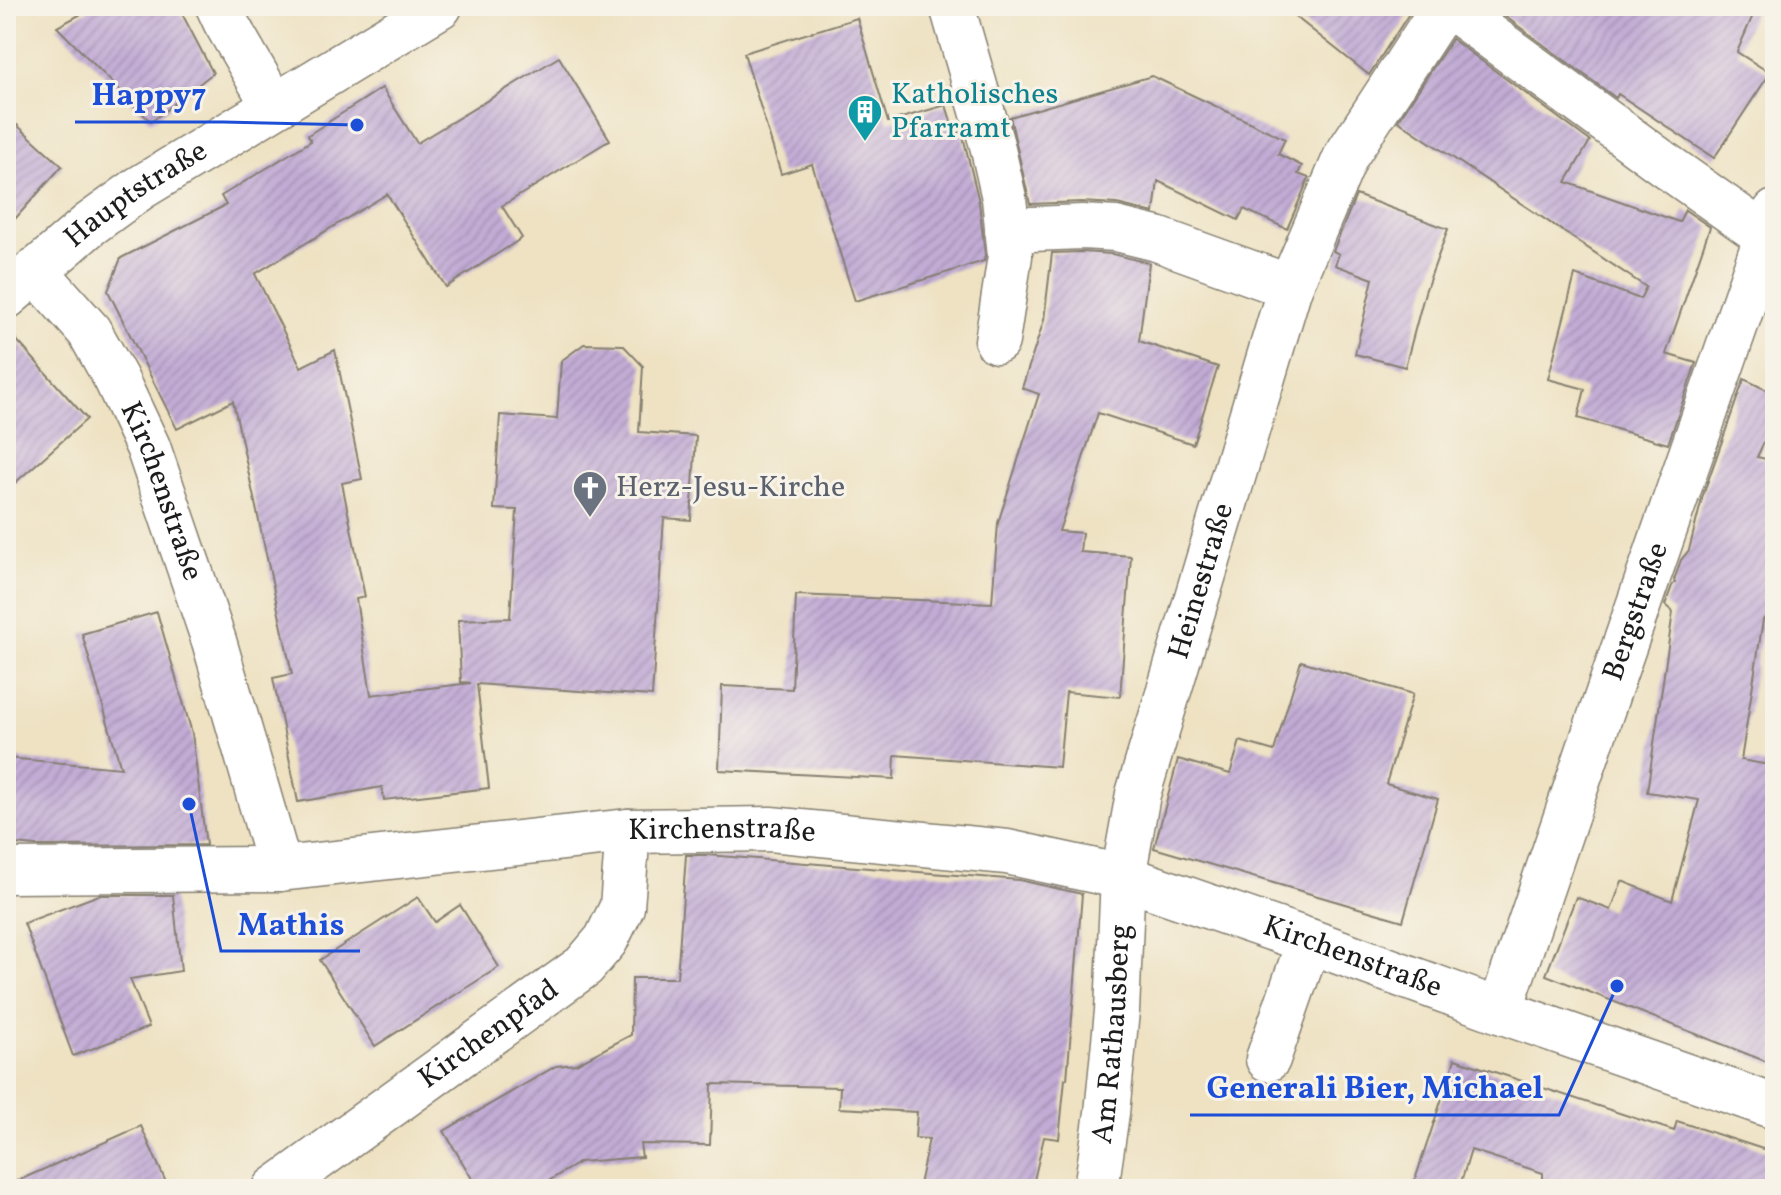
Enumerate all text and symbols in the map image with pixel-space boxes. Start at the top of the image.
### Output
callout: Happy7 [75,66,223,122]
place label: Katholisches Pfarramt [891,74,1058,150]
text: Happy7 [91,75,207,119]
building icon: Katholisches Pfarramt [846,93,884,143]
street label: Hauptstraße [55,131,216,258]
street label: Kirchenstraße [109,395,213,586]
place label: Herz-Jesu-Kirche [616,467,845,509]
church icon: Herz-Jesu-Kirche [571,469,609,519]
street label: Heinestraße [1159,498,1245,664]
street label: Bergstraße [1593,537,1680,686]
street label: Kirchenstraße [628,808,818,854]
callout: Mathis [221,895,360,951]
text: Mathis [238,905,344,949]
street label: Kirchenstraße [1257,906,1448,1009]
street label: Am Rathausberg [1082,923,1142,1147]
street label: Kirchenpfad [410,969,568,1100]
callout: Generali Bier, Michael [1190,1059,1559,1115]
text: Generali Bier, Michael [1206,1068,1544,1112]

